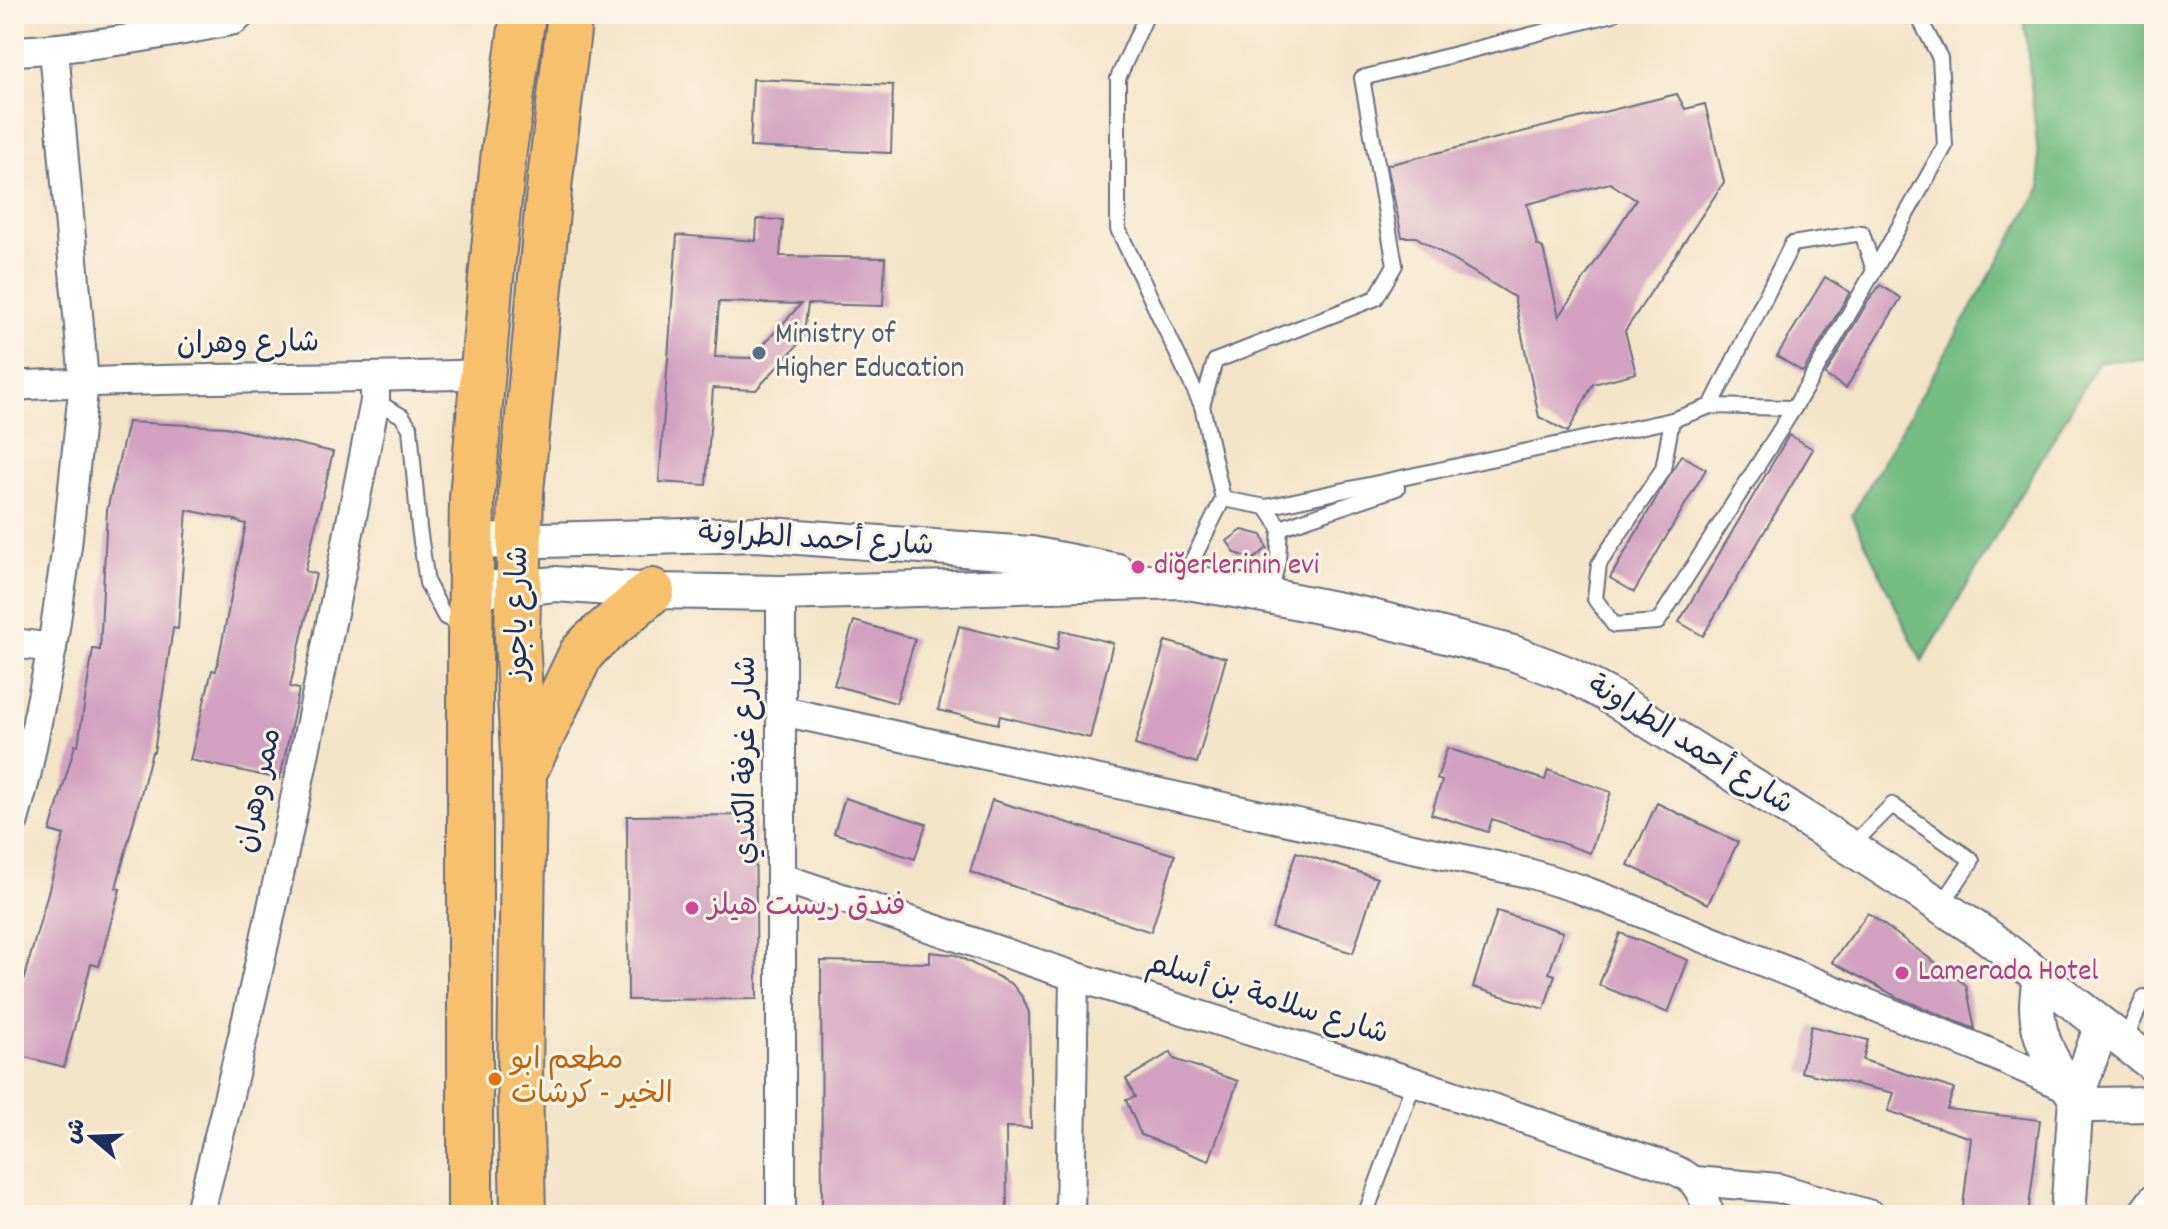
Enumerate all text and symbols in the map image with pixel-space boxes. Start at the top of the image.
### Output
place label: Ministry of Higher Education [775,315,964,392]
street label: شارع وهران [176,323,320,369]
marker: Ministry of Higher Education [750,344,768,362]
street label: شارع أحمد الطراونة [697,514,935,570]
street label: شارع ياجوز [499,546,542,683]
place label: diğerlerinin evi [1154,546,1319,589]
marker: diğerlerinin evi [1129,558,1147,576]
street label: شارع غرفة الكندي [727,655,770,865]
street label: شارع أحمد الطراونة [1578,666,1800,828]
street label: ممر وهران [227,725,295,857]
place label: فندق ريست هيلز [705,887,906,930]
marker: فندق ريست هيلز [683,899,701,917]
street label: شارع سلامة بن أسلم [1141,944,1393,1058]
place label: Lamerada Hotel [1918,952,2098,995]
marker: Lamerada Hotel [1893,964,1911,982]
place label: مطعم ابو الخير - كرشات [509,1041,673,1118]
marker: مطعم ابو الخير - كرشات [486,1070,504,1088]
north arrow [52,1097,132,1177]
text: ش [58,1115,95,1148]

